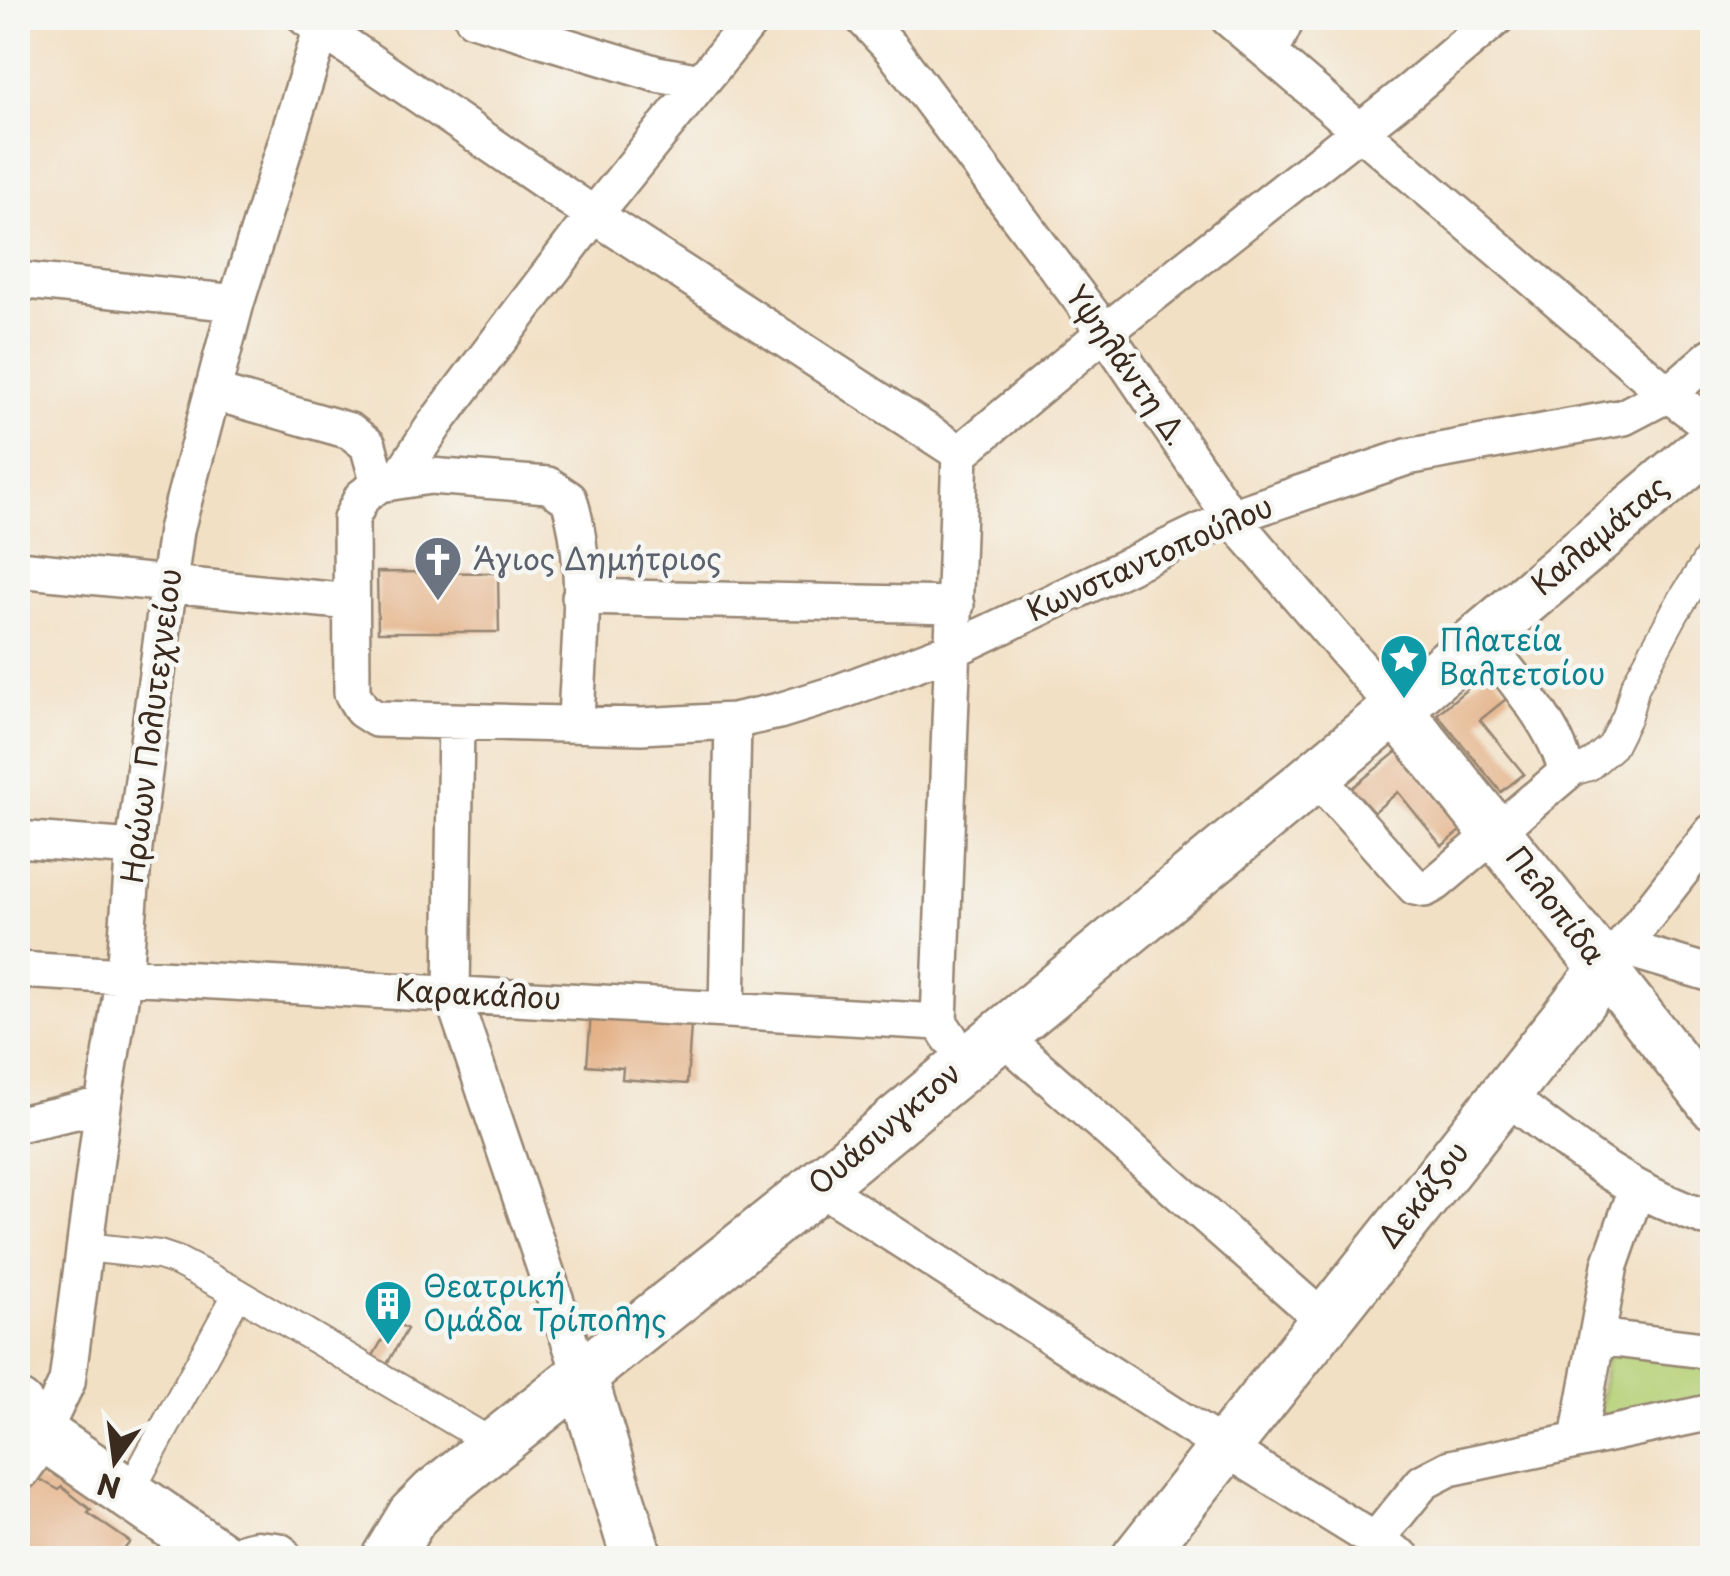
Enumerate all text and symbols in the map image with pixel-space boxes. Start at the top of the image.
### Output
street label: Υψηλάντη Δ. [1056,275,1200,454]
street label: Καλαμάτας [1520,463,1677,605]
street label: Κωνσταντοπούλου [1019,482,1279,631]
church icon: Άγιος Δημήτριος [412,534,464,602]
place label: Άγιος Δημήτριος [473,535,722,580]
street label: Ηρώων Πολυτεχνείου [108,566,191,886]
place label: Πλατεία Βαλτετσίου [1439,616,1605,695]
place icon: Πλατεία Βαλτετσίου [1378,632,1430,700]
street label: Πελοπίδα [1496,836,1618,973]
street label: Καρακάλου [394,966,562,1019]
street label: Ουάσινγκτον [797,1050,970,1204]
street label: Δεκάζου [1366,1131,1478,1256]
place label: Θεατρική Ομάδα Τρίπολης [423,1262,667,1341]
building icon: Θεατρική Ομάδα Τρίπολης [362,1278,414,1346]
north arrow [65,1411,165,1511]
text: N [93,1463,125,1510]

